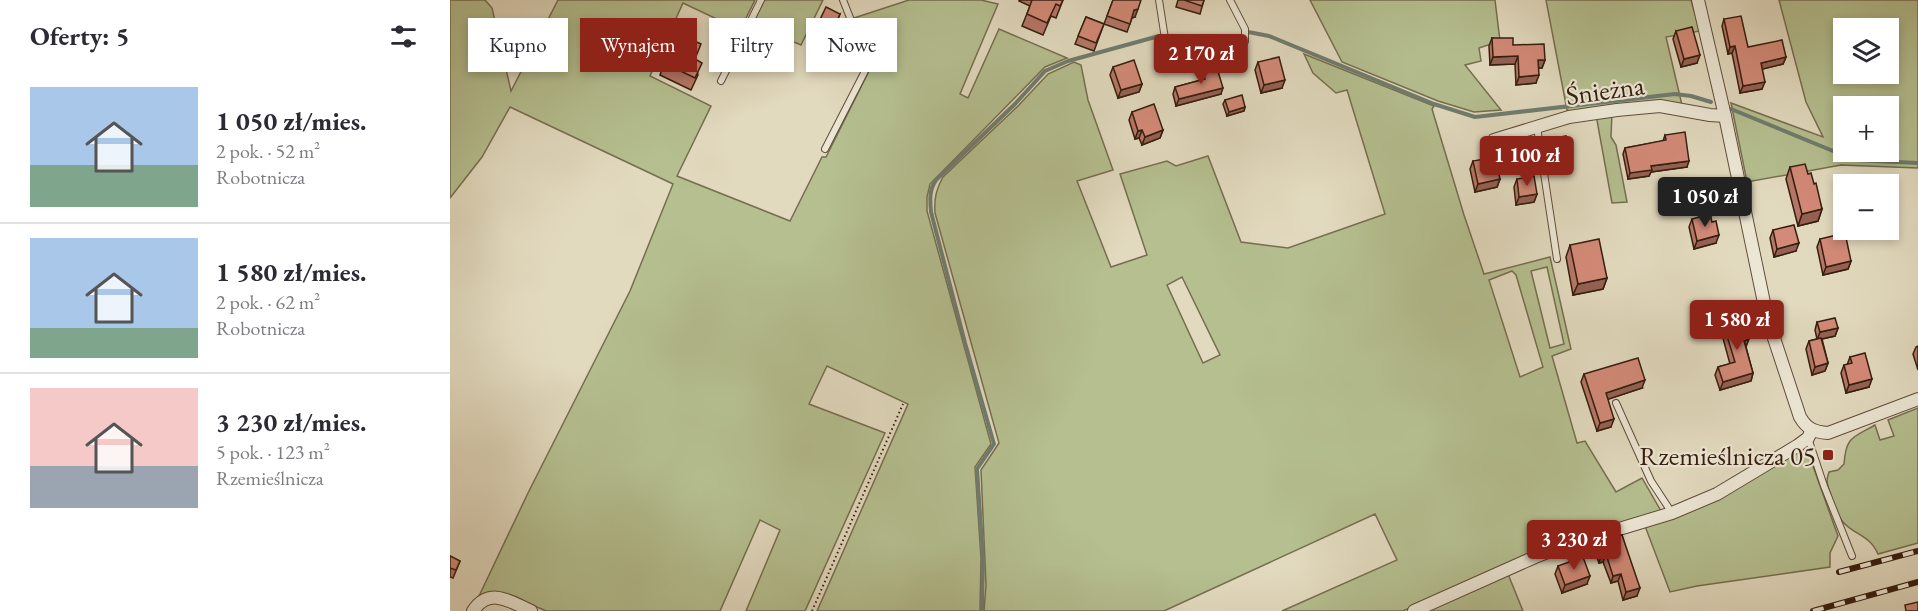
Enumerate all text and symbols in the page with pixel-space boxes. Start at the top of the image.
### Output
chip: Kupno [468,18,568,72]
chip: Wynajem [580,18,697,72]
chip: Filtry [709,18,794,72]
chip: Nowe [806,18,897,72]
map controls [1833,18,1899,240]
button: layers [1833,18,1899,84]
text: Oferty: 5 [30,19,130,53]
icon: filters [387,20,420,53]
pin: 2 170 zł [1139,34,1263,85]
text: 2 170 zł [1168,40,1234,66]
street label: Śnieżna [1563,67,1647,113]
button: + [1833,96,1899,162]
text: 1 050 zł/mies. [216,104,366,138]
icon: home [78,111,150,183]
pin: 1 100 zł [1465,136,1589,187]
text: 2 pok. · 52 m² [216,138,320,164]
text: 1 100 zł [1494,142,1560,168]
text: Robotnicza [216,164,305,190]
button: − [1833,174,1899,240]
pin: 1 050 zł [1643,177,1767,228]
text: 1 050 zł [1672,183,1738,209]
text: 1 580 zł/mies. [216,255,366,289]
icon: home [78,262,150,334]
text: 2 pok. · 62 m² [216,289,320,315]
pin: 1 580 zł [1675,300,1799,351]
text: 1 580 zł [1704,306,1770,332]
text: Robotnicza [216,315,305,341]
text: 3 230 zł/mies. [216,405,366,439]
icon: home [78,412,150,484]
place label: Rzemieślnicza 05 [1639,438,1816,473]
text: 5 pok. · 123 m² [216,439,330,465]
marker: Rzemieślnicza 05 [1821,448,1835,462]
text: Rzemieślnicza [216,465,324,491]
pin: 3 230 zł [1512,520,1636,571]
text: 3 230 zł [1541,526,1607,552]

